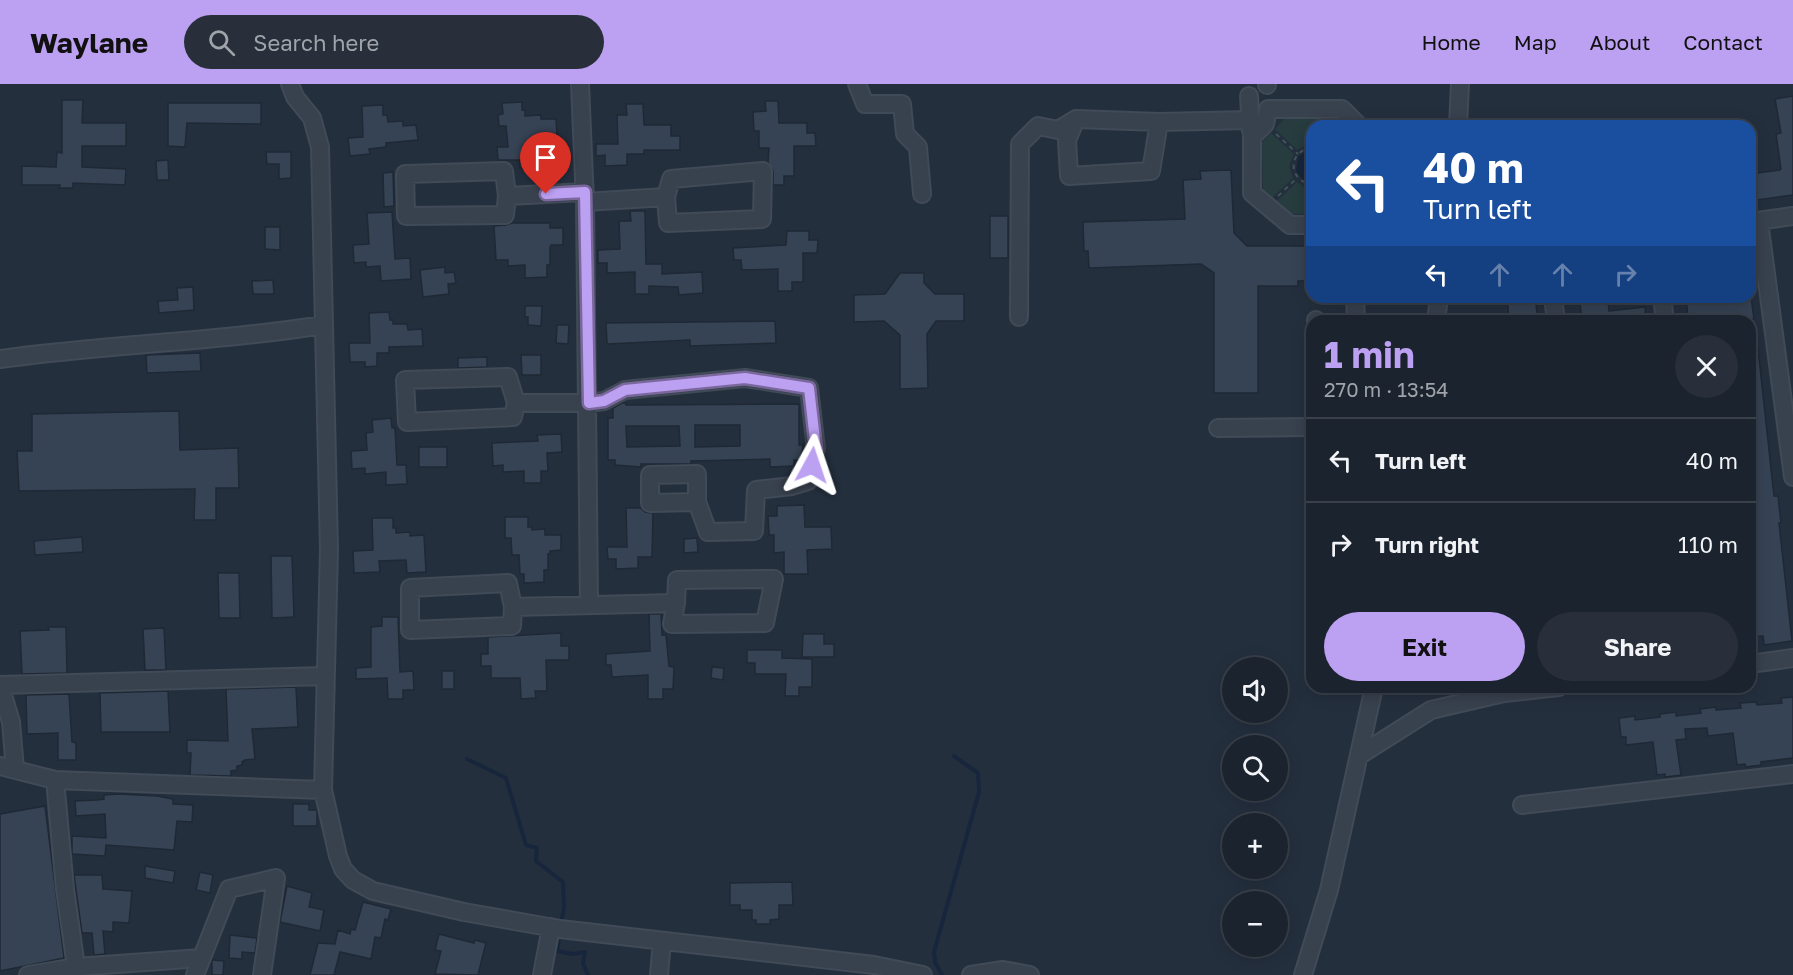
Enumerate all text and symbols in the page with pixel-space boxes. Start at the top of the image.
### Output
search box [184,15,604,69]
text: Waylane [30,26,148,59]
icon: search [205,26,238,59]
text: Search here [253,29,379,56]
text: Home [1421,29,1481,55]
text: Map [1514,29,1557,55]
text: About [1590,29,1650,55]
text: Contact [1683,29,1763,55]
pin [520,132,571,194]
icon: arrive [529,141,562,174]
text: 40 m [1423,142,1524,192]
icon: left [1324,144,1402,222]
text: Turn left [1423,193,1532,225]
icon: left [1420,258,1453,291]
icon: ahead [1483,258,1516,291]
icon: ahead [1546,258,1579,291]
icon: right [1609,258,1642,291]
text: 1 min [1324,333,1415,376]
button: close [1675,335,1738,398]
text: 270 m · 13:54 [1324,377,1449,401]
position arrow [780,433,844,497]
icon: left [1324,444,1357,477]
text: Turn left [1375,447,1466,474]
text: 40 m [1686,447,1738,474]
icon: right [1324,528,1357,561]
text: Turn right [1375,531,1479,558]
text: 110 m [1678,531,1738,558]
button: Exit [1324,612,1525,681]
button: Share [1537,612,1738,681]
map controls [1222,657,1288,957]
button: sound [1222,657,1288,723]
button: search [1222,735,1288,801]
button: + [1222,813,1288,879]
button: − [1222,891,1288,957]

